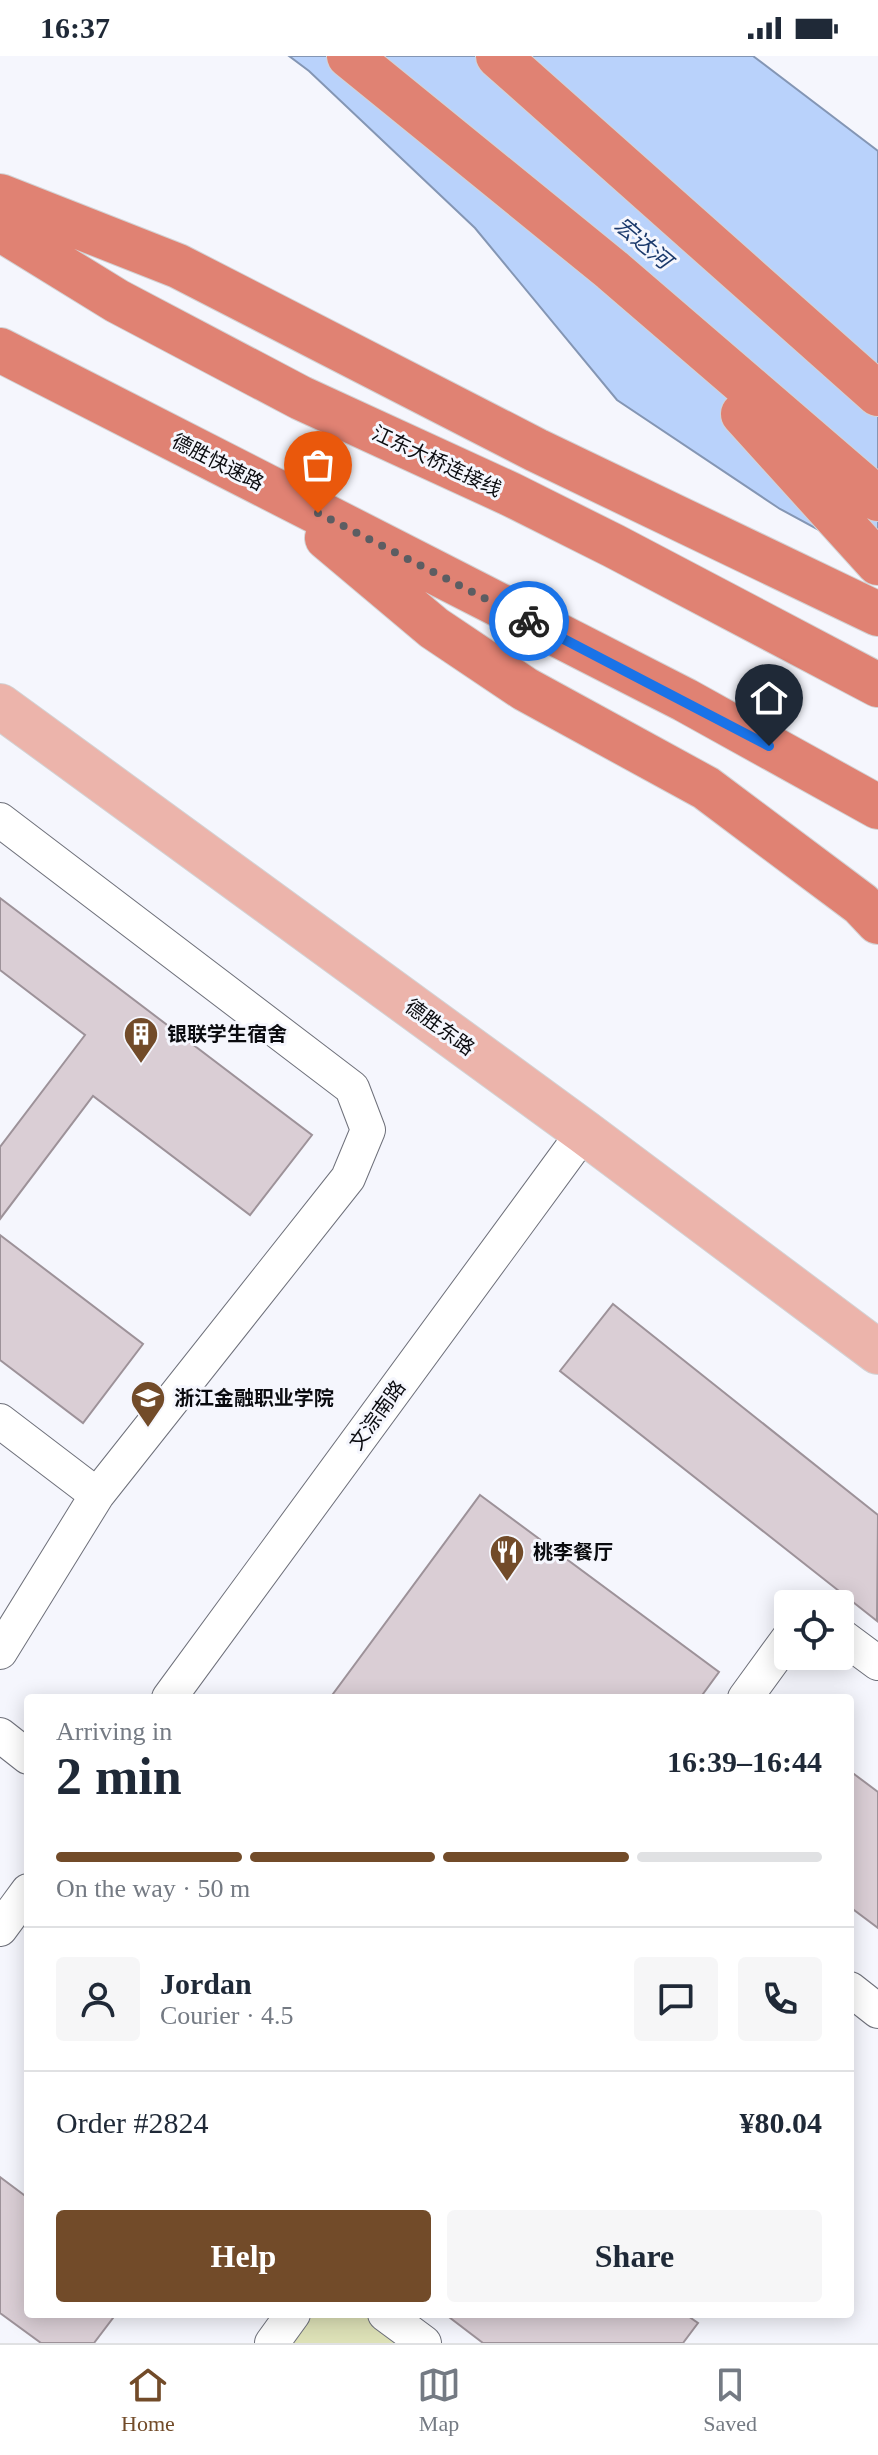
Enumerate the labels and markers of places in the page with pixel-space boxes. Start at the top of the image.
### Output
pin [284,431,352,513]
pin [735,664,803,746]
building icon: 银联学生宿舍 [122,1015,160,1065]
place label: 银联学生宿舍 [167,1023,287,1045]
school or university icon: 浙江金融职业学院 [129,1379,167,1429]
place label: 浙江金融职业学院 [174,1387,334,1409]
restaurant icon: 桃李餐厅 [488,1533,526,1583]
place label: 桃李餐厅 [533,1541,613,1563]

